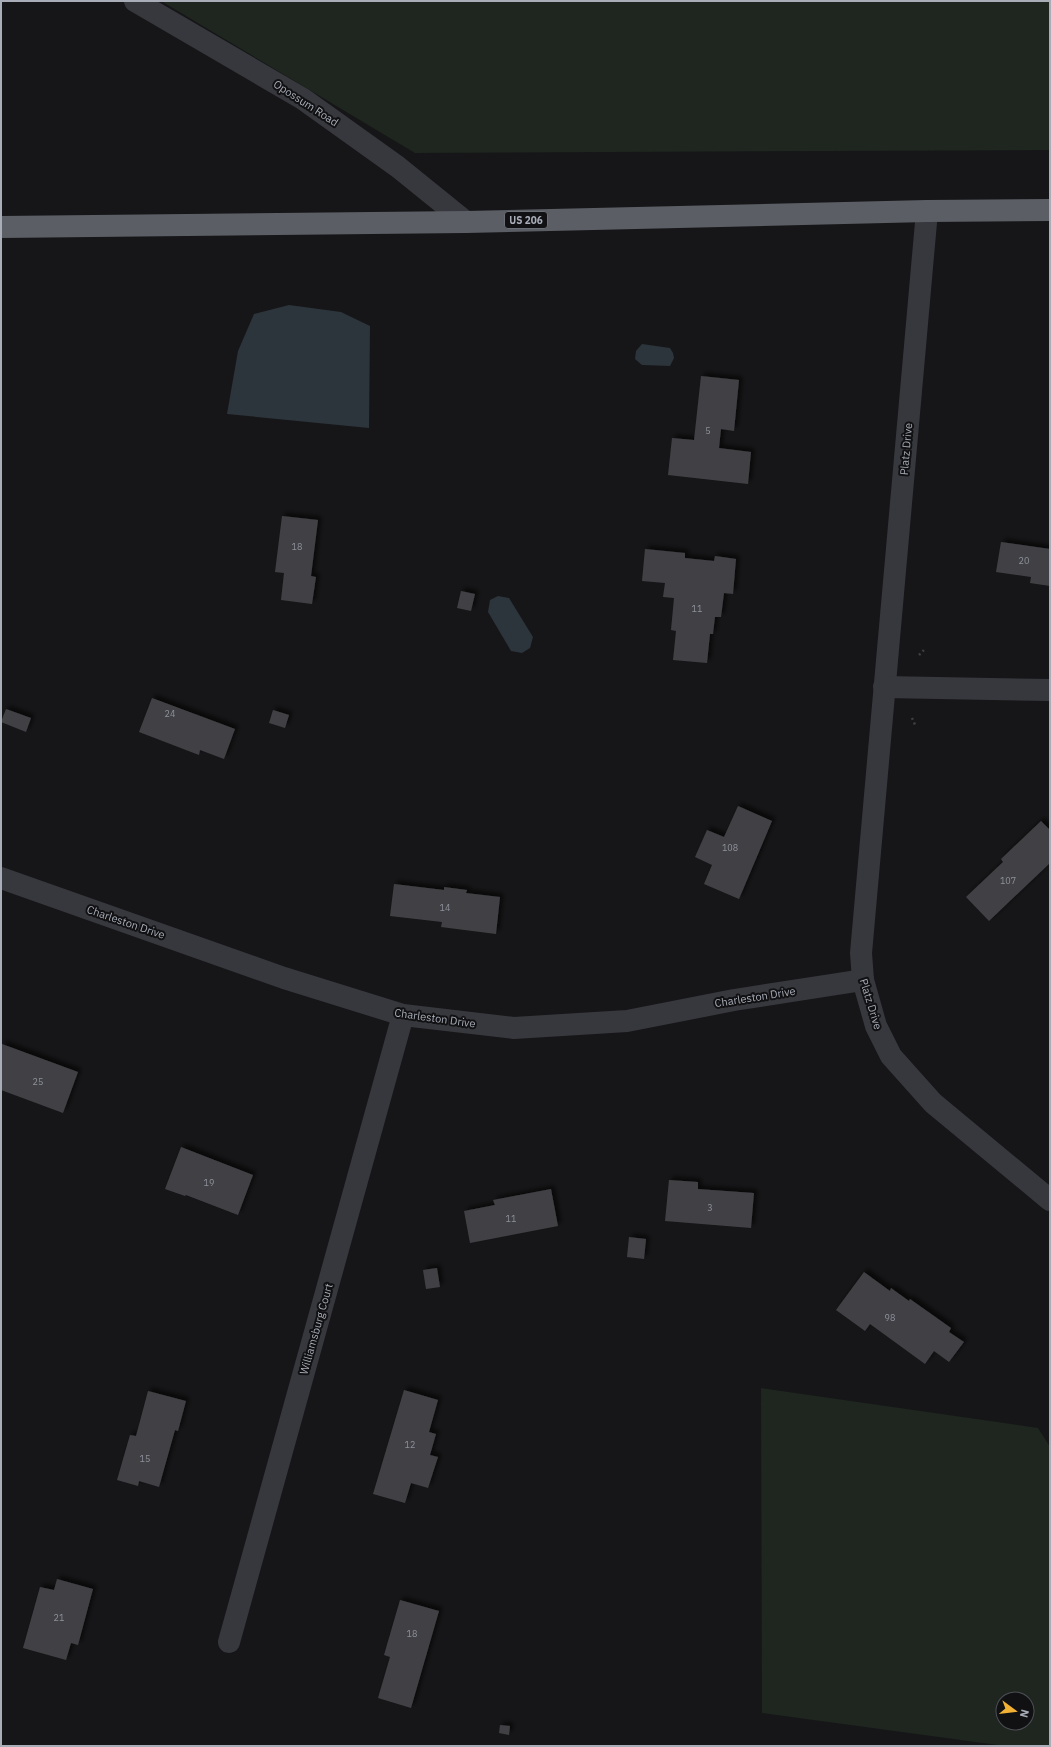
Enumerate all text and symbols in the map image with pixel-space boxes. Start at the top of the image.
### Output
street label: Opossum Road [271,77,341,129]
road number: US 206 [505,212,547,228]
street label: Platz Drive [897,422,915,476]
house number: 5 [705,425,711,436]
house number: 18 [292,541,302,552]
house number: 20 [1019,555,1029,566]
house number: 11 [692,603,702,614]
house number: 24 [165,708,175,719]
house number: 108 [722,842,738,853]
house number: 107 [1000,875,1016,886]
street label: Charleston Drive [85,902,167,942]
house number: 14 [440,902,450,913]
street label: Platz Drive [857,977,885,1031]
street label: Charleston Drive [714,984,796,1010]
street label: Charleston Drive [394,1005,476,1031]
house number: 25 [33,1076,43,1087]
house number: 19 [204,1177,214,1188]
house number: 3 [707,1202,713,1213]
house number: 11 [506,1213,516,1224]
street label: Williamsburg Court [296,1282,336,1376]
house number: 98 [885,1312,895,1323]
house number: 12 [405,1439,415,1450]
house number: 15 [140,1453,150,1464]
house number: 21 [54,1612,64,1623]
house number: 18 [407,1628,417,1639]
north arrow [995,1691,1035,1731]
text: N [1017,1708,1032,1719]

